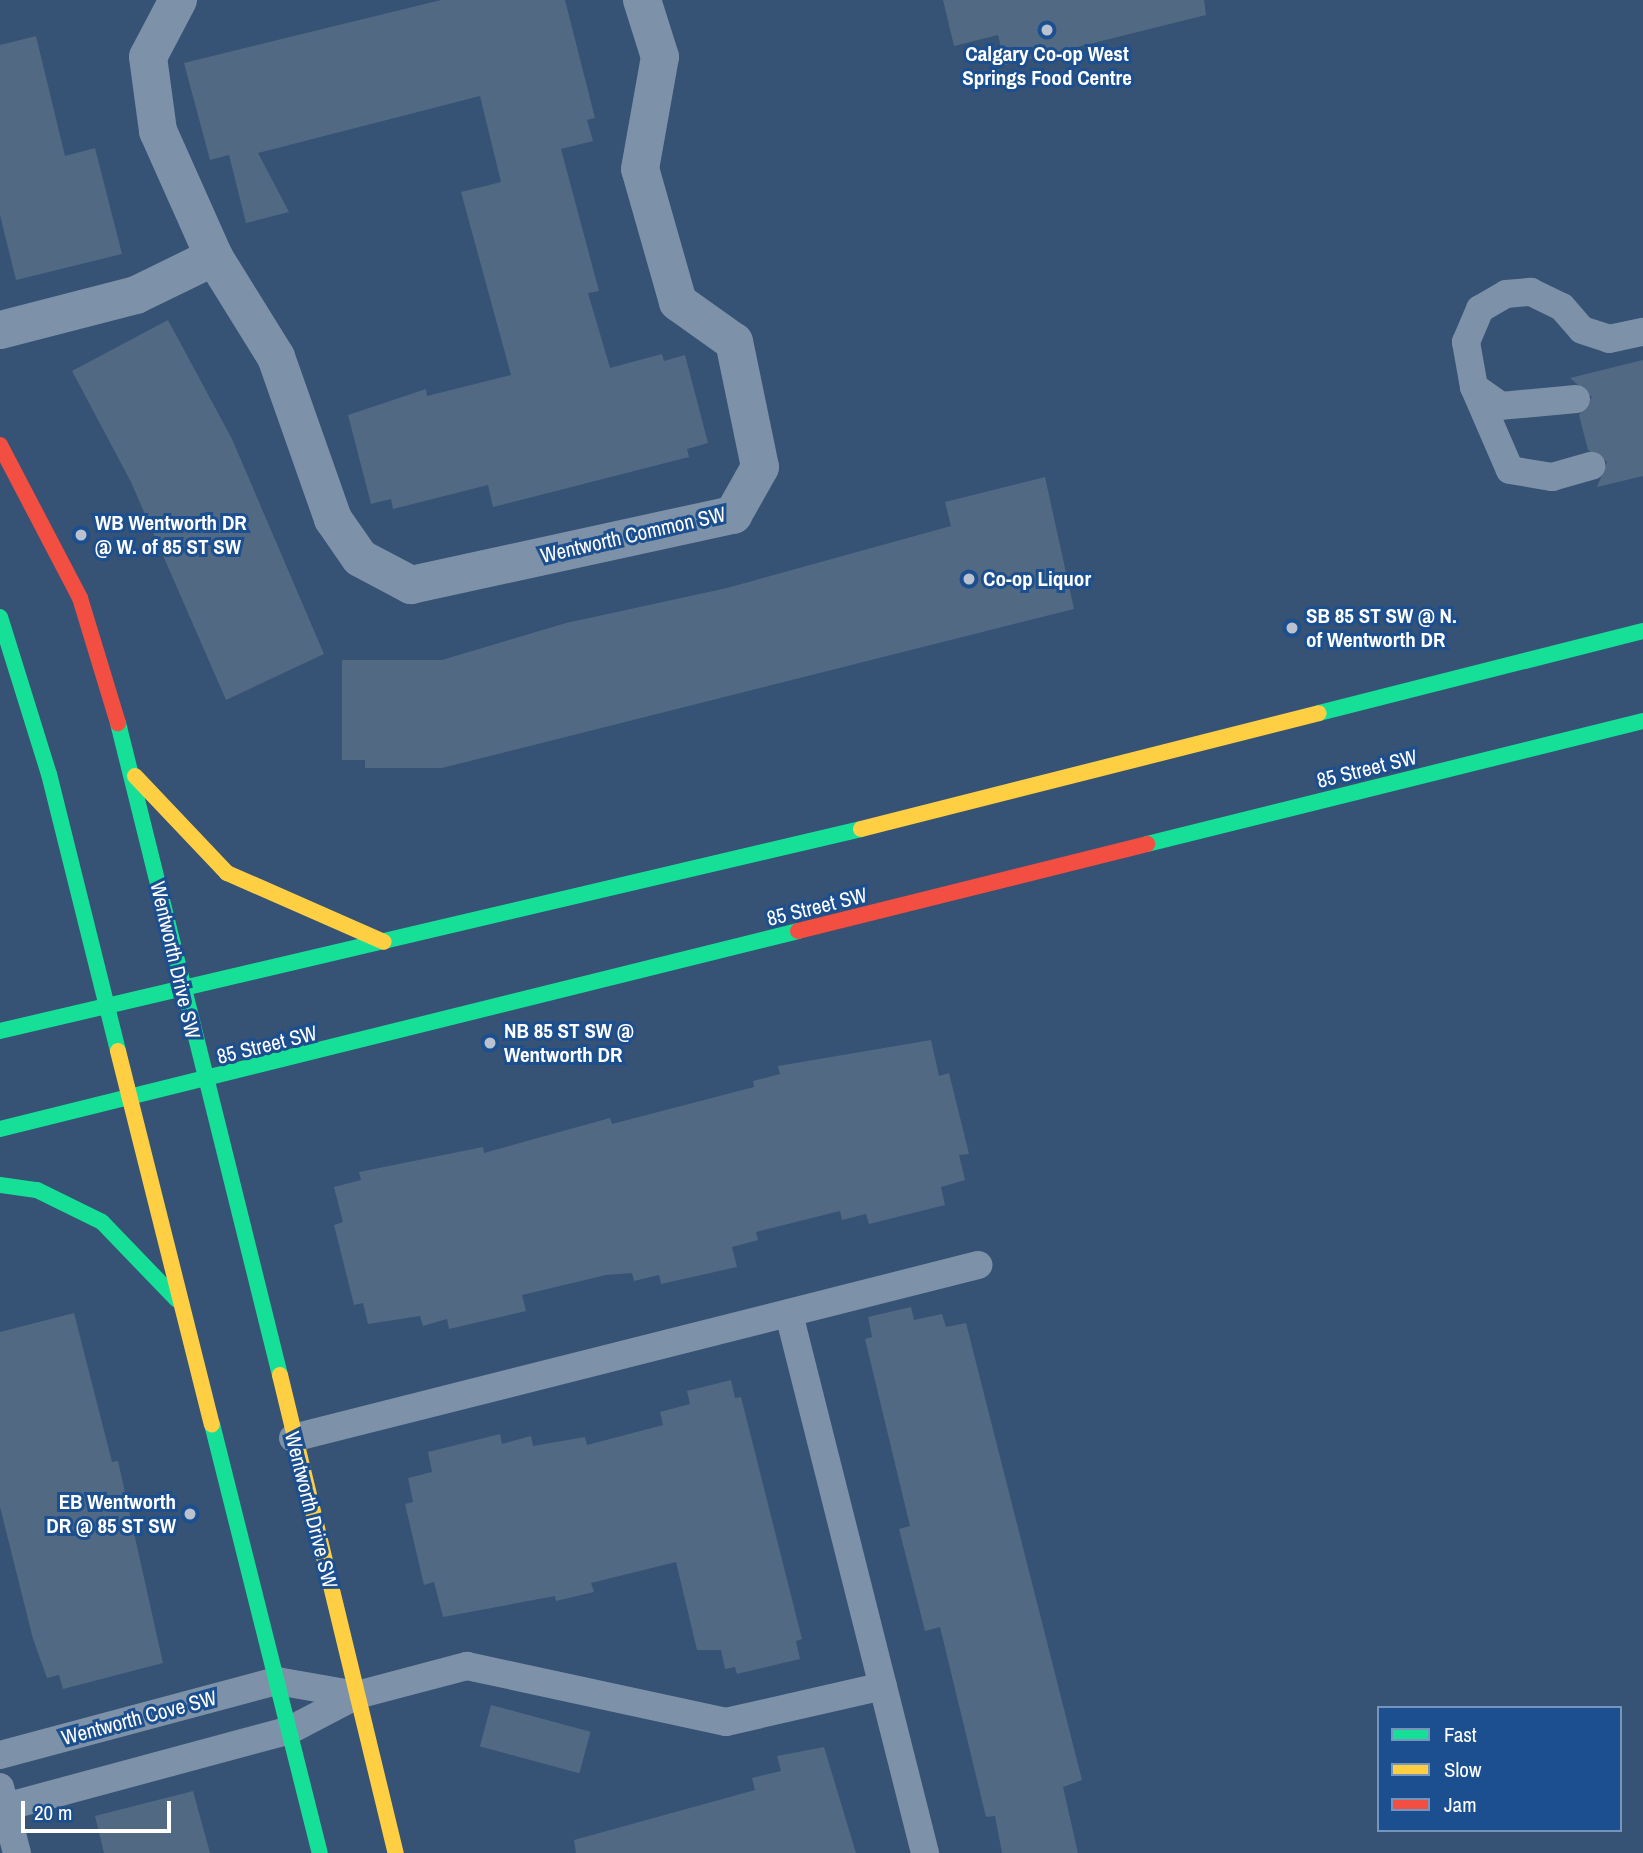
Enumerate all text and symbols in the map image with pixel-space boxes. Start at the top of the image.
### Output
marker: Calgary Co-op West Springs Food Centre [1039,22,1055,38]
place label: Calgary Co-op West Springs Food Centre [962,41,1132,91]
street label: Wentworth Common SW [538,501,728,569]
place label: WB Wentworth DR @ W. of 85 ST SW [95,510,247,560]
marker: WB Wentworth DR @ W. of 85 ST SW [73,527,89,543]
place label: Co-op Liquor [983,566,1091,592]
marker: Co-op Liquor [961,571,977,587]
place label: SB 85 ST SW @ N. of Wentworth DR [1306,603,1457,653]
marker: SB 85 ST SW @ N. of Wentworth DR [1284,620,1300,636]
street label: 85 Street SW [1314,744,1420,794]
street label: Wentworth Drive SW [145,879,205,1041]
street label: 85 Street SW [764,882,870,932]
place label: NB 85 ST SW @ Wentworth DR [504,1018,634,1068]
street label: 85 Street SW [214,1020,320,1070]
marker: NB 85 ST SW @ Wentworth DR [482,1035,498,1051]
street label: Wentworth Drive SW [279,1429,343,1591]
place label: EB Wentworth DR @ 85 ST SW [46,1489,176,1539]
marker: EB Wentworth DR @ 85 ST SW [182,1506,198,1522]
street label: Wentworth Cove SW [59,1685,219,1751]
legend [1377,1706,1622,1832]
text: Fast [1444,1720,1477,1749]
text: Slow [1444,1755,1481,1784]
scale bar [24,1786,175,1830]
text: Jam [1444,1790,1477,1819]
text: 20 m [34,1798,72,1827]

